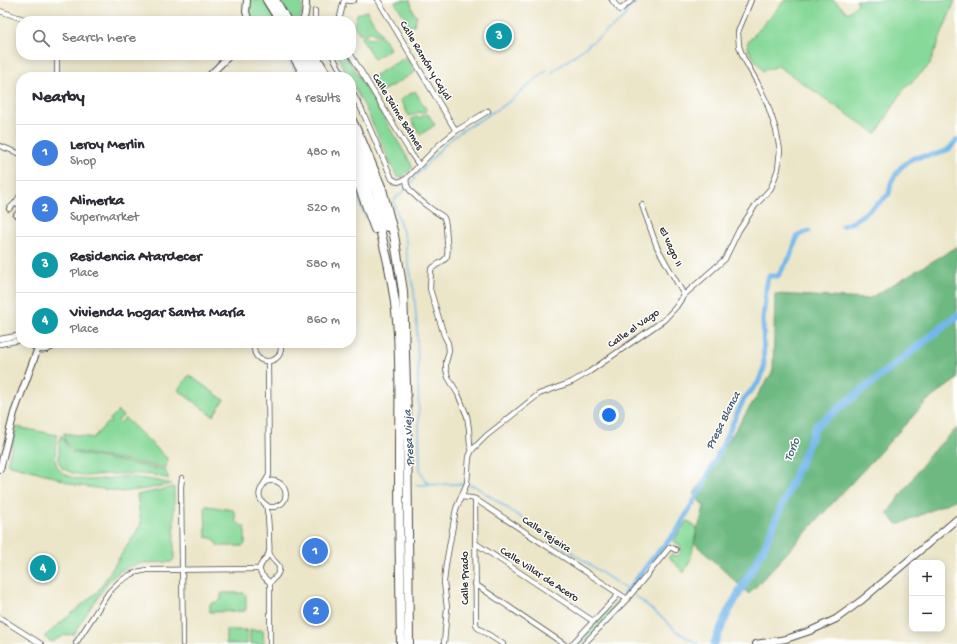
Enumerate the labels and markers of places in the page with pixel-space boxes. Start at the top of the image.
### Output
pin: 3 [486,21,512,51]
pin: 1 [302,536,328,566]
pin: 4 [30,553,56,583]
pin: 2 [303,596,329,626]

